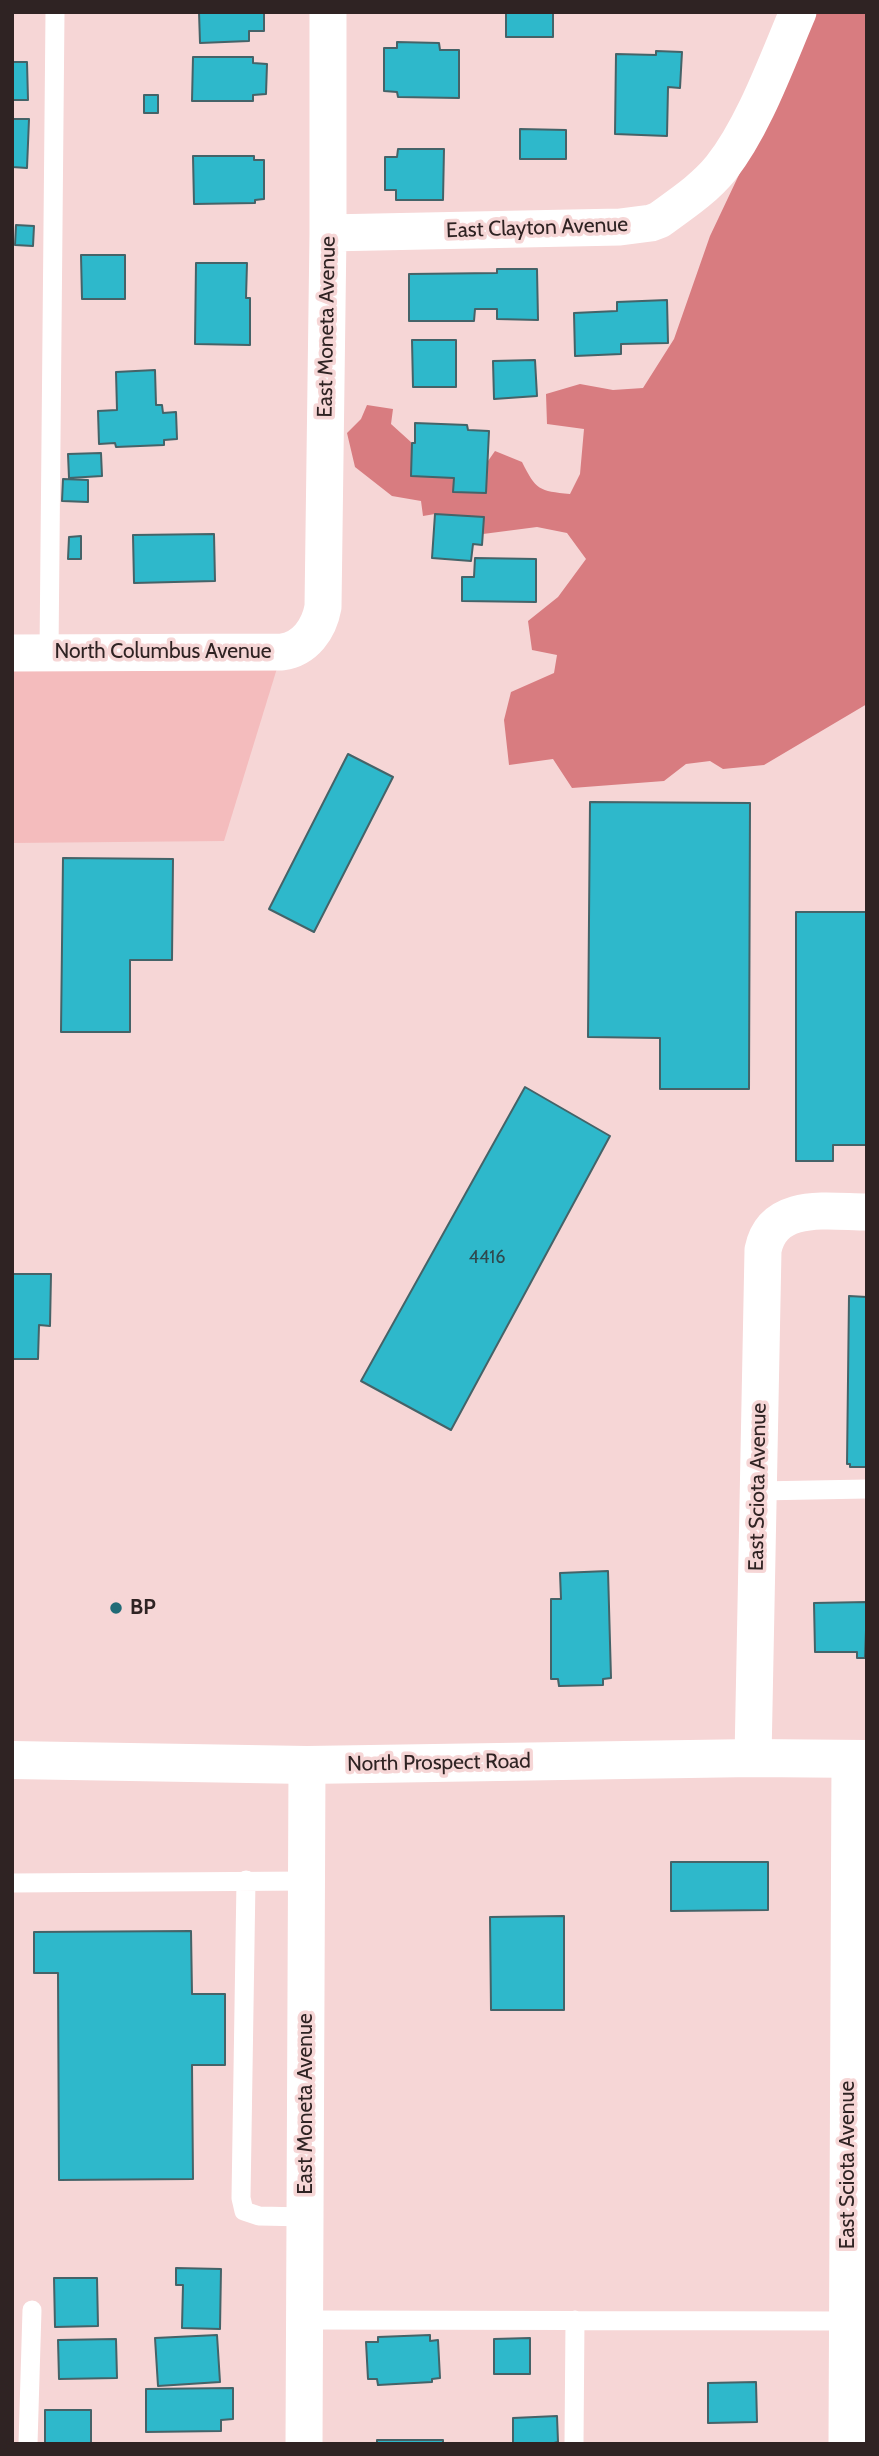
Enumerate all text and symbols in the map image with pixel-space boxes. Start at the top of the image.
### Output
street label: East Clayton Avenue [446,212,628,244]
street label: East Moneta Avenue [313,236,341,418]
street label: North Columbus Avenue [54,639,272,665]
house number: 4416 [469,1247,505,1269]
street label: East Sciota Avenue [744,1403,772,1571]
place label: BP [130,1595,156,1621]
marker: BP [108,1600,124,1616]
street label: North Prospect Road [347,1749,531,1777]
street label: East Moneta Avenue [293,2013,319,2195]
street label: East Sciota Avenue [835,2081,861,2249]

